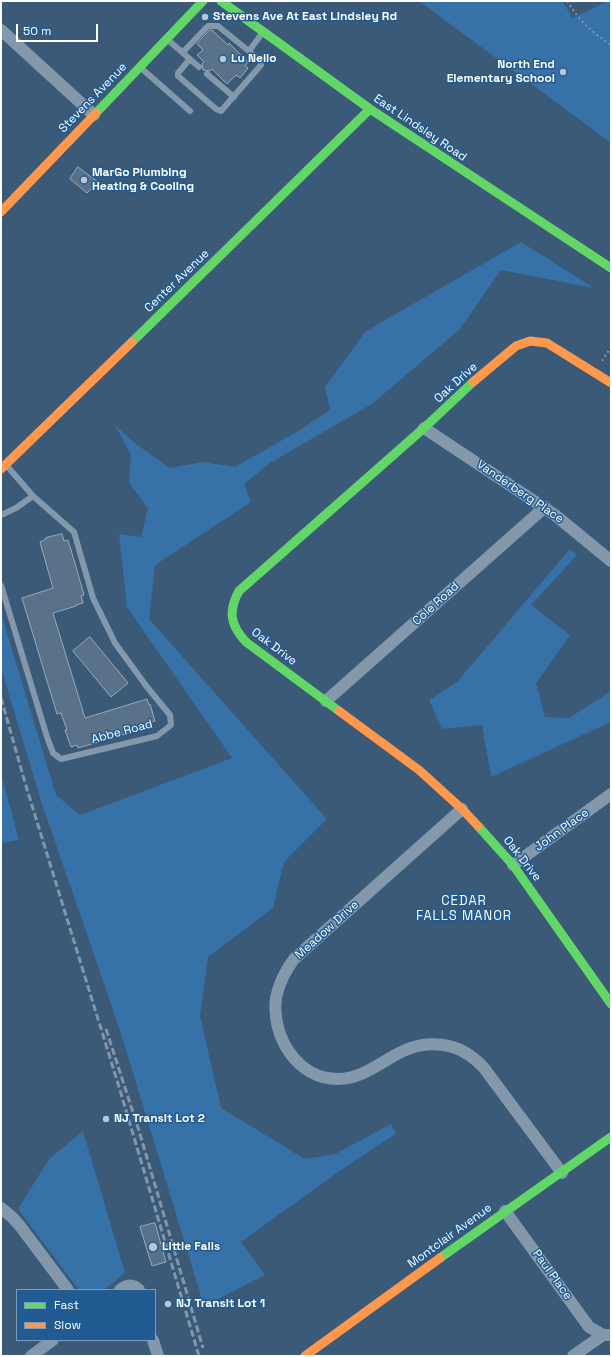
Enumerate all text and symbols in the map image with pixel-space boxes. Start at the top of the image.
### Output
place label: Stevens Ave At East Lindsley Rd [213,10,397,24]
marker: Stevens Ave At East Lindsley Rd [200,12,210,22]
scale bar [18,16,100,42]
text: 50 m [23,23,51,39]
place label: Lu Nello [231,52,277,66]
marker: Lu Nello [218,54,228,64]
place label: North End Elementary School [447,58,555,86]
street label: Stevens Avenue [56,60,130,136]
marker: North End Elementary School [558,67,568,77]
street label: East Lindsley Road [371,91,469,165]
place label: MarGo Plumbing Heating & Cooling [92,166,194,194]
marker: MarGo Plumbing Heating & Cooling [79,175,89,185]
street label: Center Avenue [142,247,212,315]
street label: Oak Drive [431,360,481,406]
street label: Vanderberg Place [474,458,566,526]
street label: Cole Road [410,579,462,629]
street label: Oak Drive [248,625,300,669]
street label: Abbe Road [90,717,154,747]
street label: John Place [532,806,592,854]
street label: Oak Drive [500,834,544,884]
district label: CEDAR FALLS MANOR [416,893,512,924]
street label: Meadow Drive [292,898,362,962]
place label: NJ Transit Lot 2 [114,1112,205,1126]
marker: NJ Transit Lot 2 [101,1114,111,1124]
street label: Montclair Avenue [405,1201,495,1271]
place label: Little Falls [162,1240,220,1254]
marker: Little Falls [147,1241,159,1253]
street label: Paul Place [529,1247,575,1303]
legend [16,1289,156,1341]
text: Fast [54,1297,79,1313]
place label: NJ Transit Lot 1 [176,1297,265,1311]
marker: NJ Transit Lot 1 [163,1299,173,1309]
text: Slow [54,1317,81,1333]

